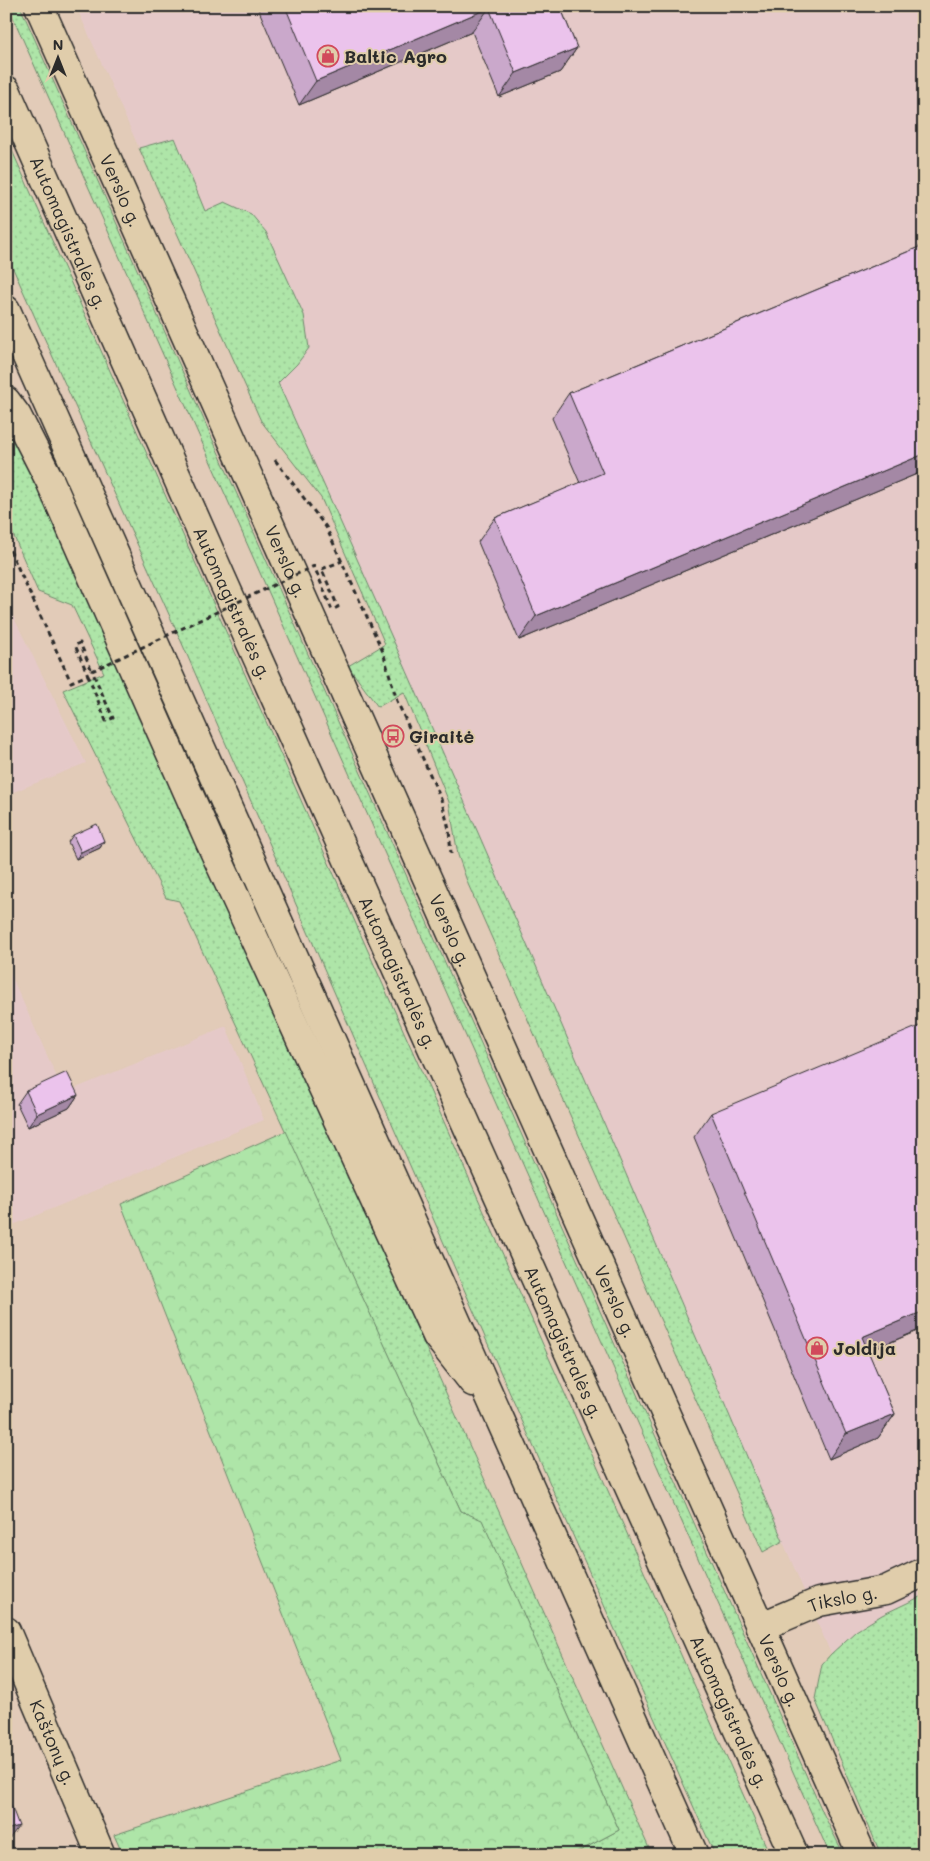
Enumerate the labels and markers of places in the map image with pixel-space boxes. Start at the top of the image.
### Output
shop icon: Baltic Agro [316,44,340,68]
place label: Baltic Agro [344,44,447,68]
bus stop icon: Giraitė [381,724,405,748]
place label: Giraitė [409,724,474,748]
shop icon: Joldija [805,1336,829,1360]
place label: Joldija [833,1336,896,1360]

